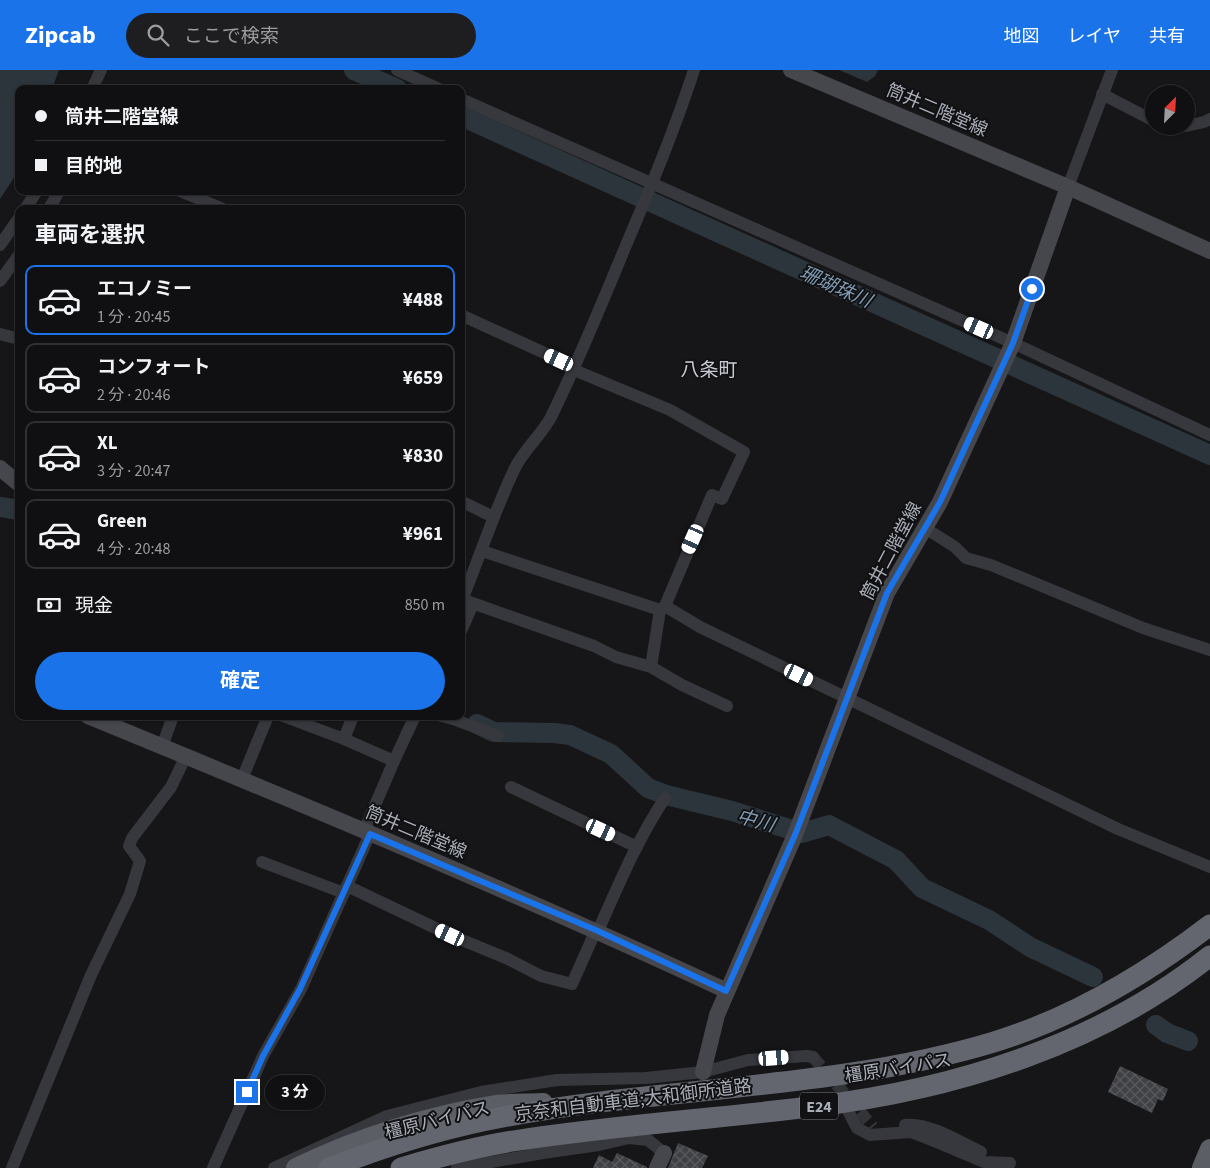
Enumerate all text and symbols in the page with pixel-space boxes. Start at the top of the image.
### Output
search box [126,13,476,58]
text: Zipcab [25,18,96,53]
icon: search [144,21,172,49]
text: ここで検索 [184,23,279,50]
text: 地図 [1004,24,1040,49]
text: レイヤ [1068,24,1121,49]
text: 共有 [1149,24,1185,49]
street label: 筒井二階堂線 [882,78,991,143]
north arrow [1145,85,1195,135]
map controls [1145,85,1195,135]
text: 筒井二階堂線 [65,104,179,131]
text: 目的地 [65,153,122,180]
text: 車両を選択 [35,219,145,251]
water label: 珊瑚珠川 [795,260,877,316]
text: エコノミー [97,276,192,303]
icon: car [37,278,82,323]
route start [1021,278,1043,300]
text: ¥488 [403,287,443,314]
text: 1 分 · 20:45 [97,306,170,328]
car [962,315,995,341]
car [542,347,575,373]
text: コンフォート [97,354,210,381]
icon: car [37,356,82,401]
district label: 八条町 [680,357,738,384]
text: ¥659 [403,365,443,392]
text: 2 分 · 20:46 [97,384,170,406]
text: XL [97,430,118,457]
icon: car [37,434,82,479]
text: ¥830 [403,443,443,470]
text: 3 分 · 20:47 [97,460,170,482]
street label: 筒井二階堂線 [855,498,928,605]
text: Green [97,508,147,535]
icon: car [37,512,82,557]
text: ¥961 [403,521,443,548]
car [680,522,705,556]
text: 4 分 · 20:48 [97,538,170,560]
icon: cash [35,591,63,619]
text: 現金 [75,593,113,620]
text: 850 m [405,594,445,616]
button: 確定 [35,652,445,710]
car [782,662,815,688]
street label: 筒井二階堂線 [361,800,470,865]
water label: 中川 [734,803,779,840]
car [584,817,617,843]
car [433,922,466,948]
street label: 橿原バイパス [843,1048,953,1089]
car [758,1049,789,1067]
callout: 3 分 [264,1074,324,1110]
street label: 京奈和自動車道;大和御所道路 [513,1074,753,1127]
route end [236,1081,258,1103]
text: 3 分 [281,1081,309,1103]
road number: E24 [800,1092,838,1120]
street label: 橿原バイパス [382,1095,492,1146]

